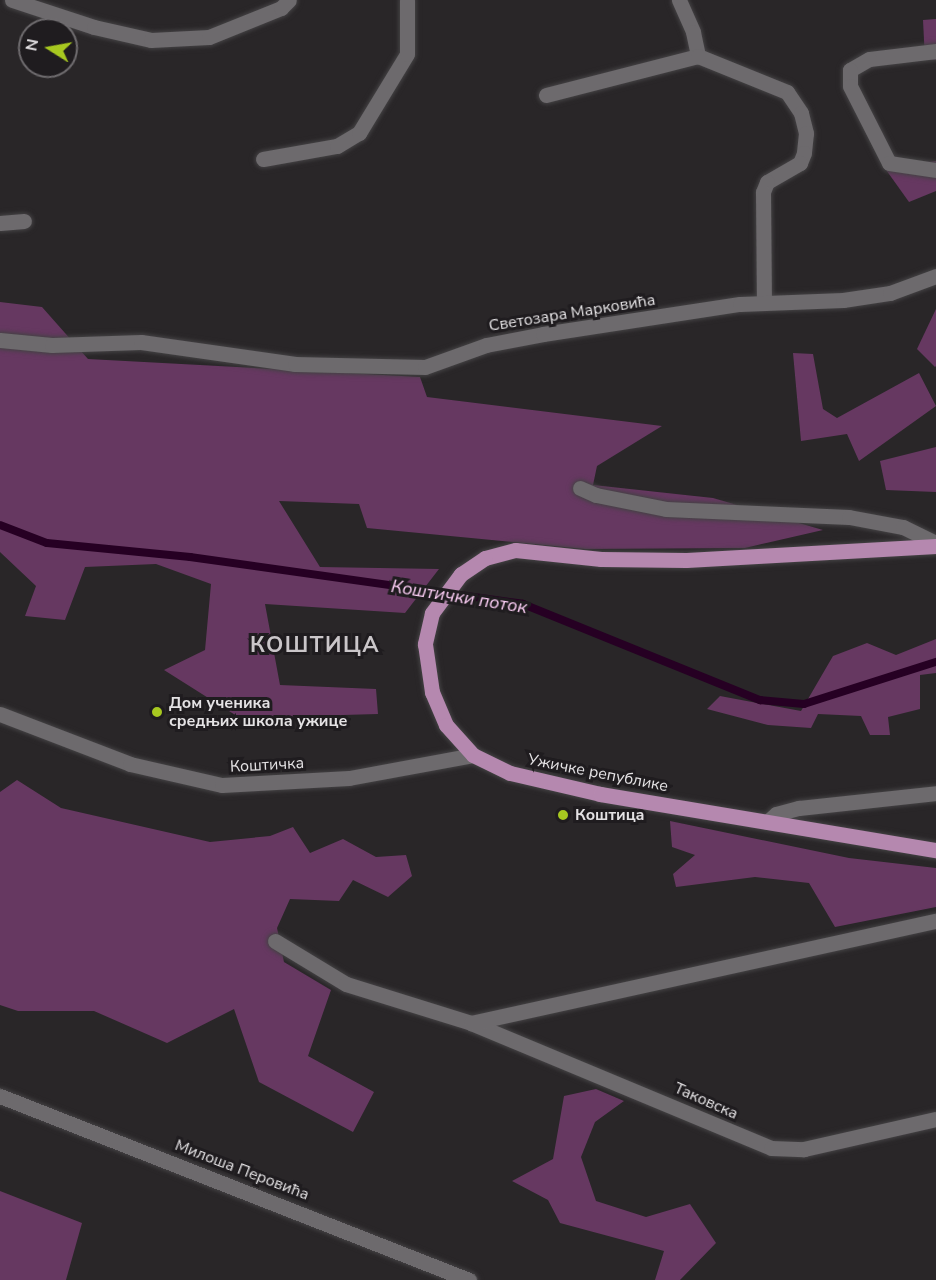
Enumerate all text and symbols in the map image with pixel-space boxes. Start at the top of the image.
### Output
north arrow [18,18,78,78]
text: N [20,37,44,53]
street label: Светозара Марковића [487,290,657,336]
water label: Коштички поток [389,576,529,618]
district label: КОШТИЦА [250,633,380,659]
place label: Дом ученика средњих школа ужице [169,693,347,731]
marker: Дом ученика средњих школа ужице [150,705,164,719]
street label: Ужичке републике [526,750,670,796]
street label: Коштичка [229,753,305,777]
place label: Коштица [575,805,645,825]
marker: Коштица [556,808,570,822]
street label: Таковска [671,1078,741,1124]
street label: Милоша Перовића [172,1136,312,1204]

